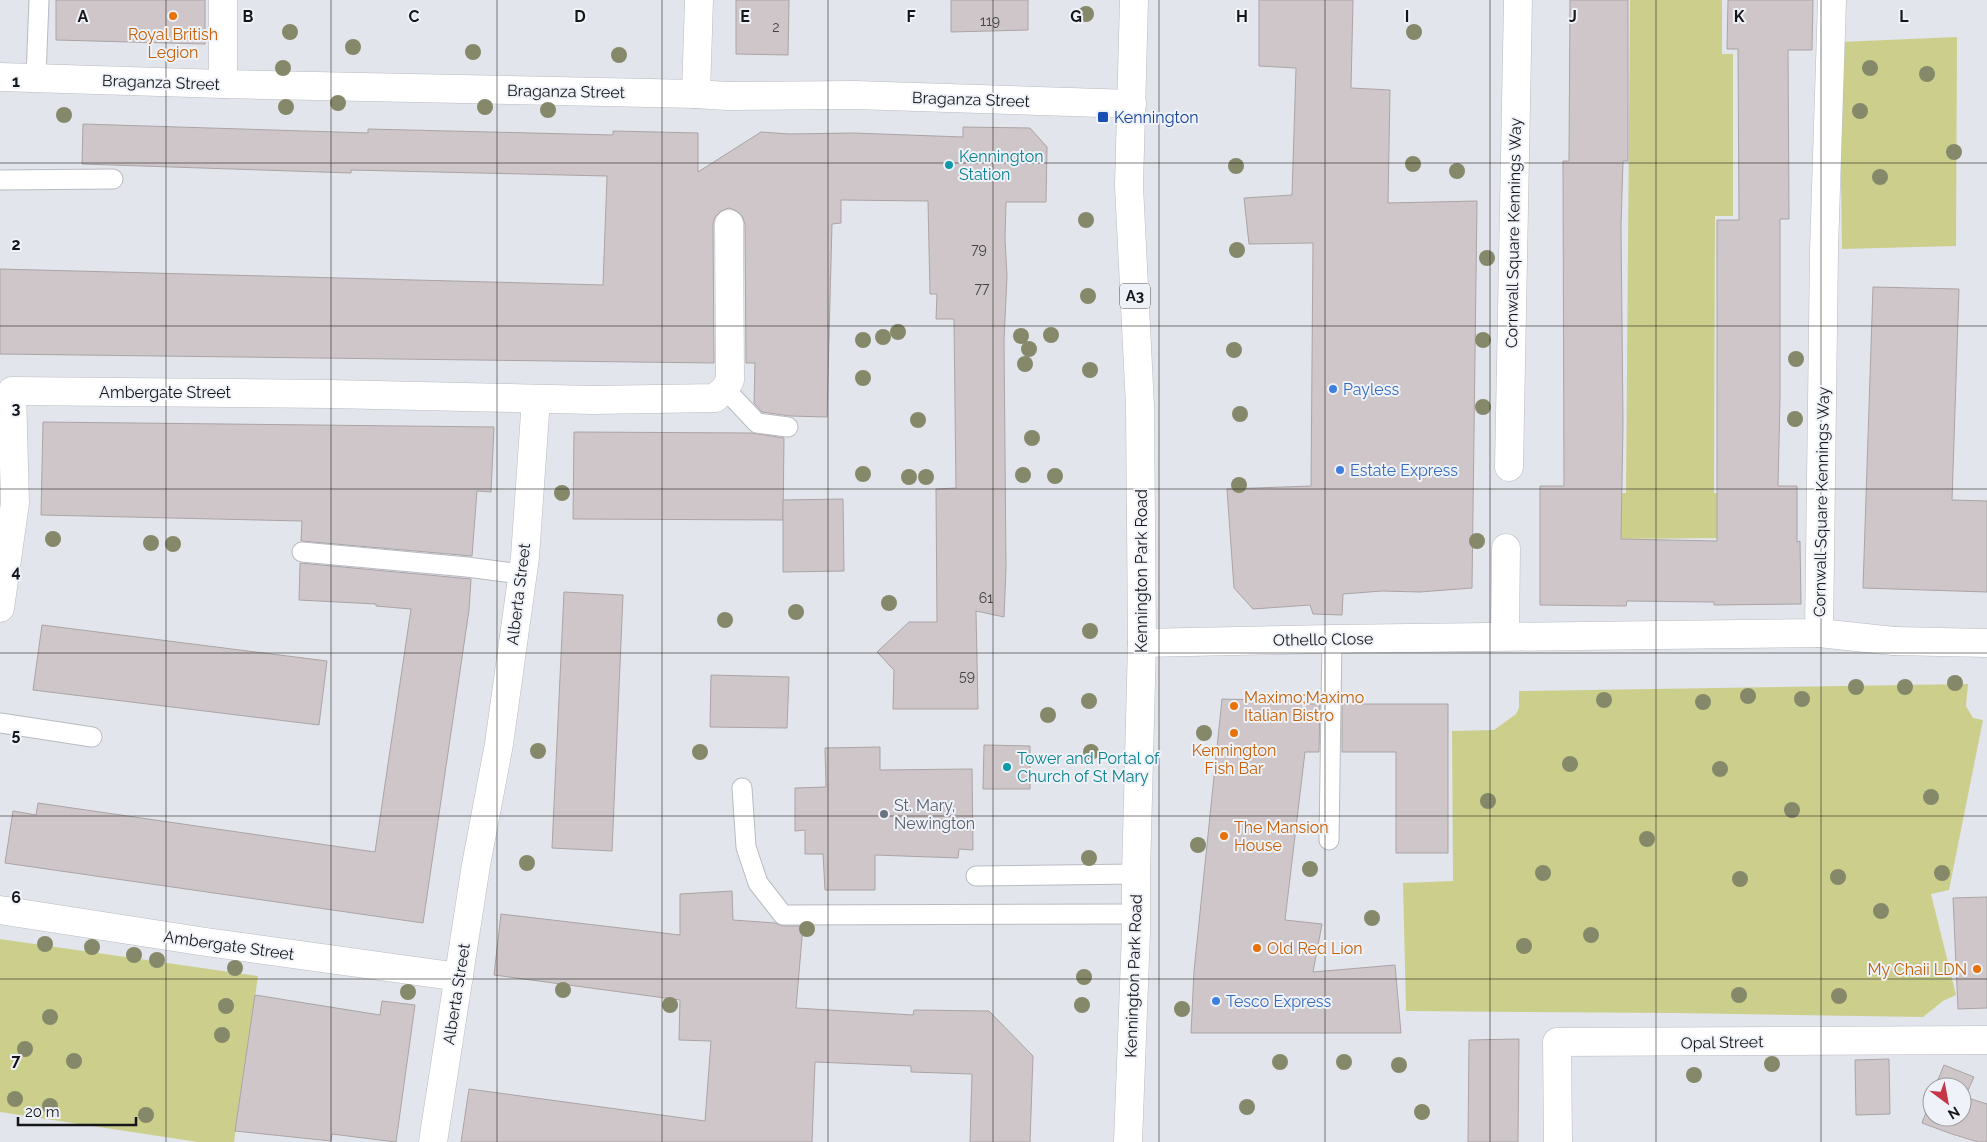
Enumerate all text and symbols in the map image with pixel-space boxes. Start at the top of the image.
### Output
text: A [78,7,89,26]
text: B [243,7,254,26]
text: C [409,7,420,26]
text: D [574,7,586,26]
text: E [740,7,750,26]
text: F [906,7,916,26]
text: G [1070,7,1082,26]
text: H [1236,7,1248,26]
text: I [1405,7,1409,26]
text: J [1569,7,1577,26]
text: K [1734,7,1745,26]
text: L [1899,7,1909,26]
marker: Royal British Legion [167,10,179,22]
house number: 119 [980,13,1000,29]
house number: 2 [772,19,780,35]
place label: Royal British Legion [128,25,218,62]
street label: Braganza Street [102,71,221,94]
text: 1 [12,72,20,91]
street label: Braganza Street [507,81,626,102]
street label: Braganza Street [912,88,1031,111]
place label: Kennington [1114,108,1199,127]
marker: Kennington [1096,110,1110,124]
street label: Cornwall Square Kennings Way [1502,117,1525,348]
place label: Kennington Station [959,147,1044,184]
marker: Kennington Station [943,159,955,171]
text: 2 [11,235,21,254]
house number: 79 [971,241,987,257]
house number: 77 [975,280,990,296]
road number: A3 [1120,284,1150,308]
place label: Payless [1343,380,1399,399]
street label: Ambergate Street [99,383,232,402]
marker: Payless [1327,383,1339,395]
street label: Cornwall Square Kennings Way [1810,386,1833,617]
text: 3 [12,399,21,418]
place label: Estate Express [1350,461,1458,480]
marker: Estate Express [1334,464,1346,476]
street label: Kennington Park Road [1132,489,1151,653]
street label: Alberta Street [503,541,534,646]
text: 4 [11,562,21,581]
house number: 61 [979,590,993,606]
street label: Othello Close [1273,629,1373,650]
house number: 59 [959,668,975,684]
place label: Maximo;Maximo Italian Bistro [1244,688,1364,725]
marker: Maximo;Maximo Italian Bistro [1228,700,1240,712]
text: 5 [12,725,21,744]
marker: Kennington Fish Bar [1228,727,1240,739]
place label: Kennington Fish Bar [1192,741,1276,778]
place label: Tower and Portal of Church of St Mary [1017,749,1160,786]
marker: Tower and Portal of Church of St Mary [1001,761,1013,773]
place label: St. Mary, Newington [894,796,975,833]
marker: St. Mary, Newington [878,808,890,820]
place label: The Mansion House [1234,818,1329,855]
marker: The Mansion House [1218,830,1230,842]
text: 6 [11,888,21,907]
street label: Kennington Park Road [1121,894,1146,1058]
street label: Ambergate Street [162,927,296,964]
place label: Old Red Lion [1267,939,1363,958]
street label: Alberta Street [439,941,474,1046]
marker: Old Red Lion [1251,942,1263,954]
place label: My Chaii LDN [1867,960,1967,979]
marker: My Chaii LDN [1971,963,1983,975]
place label: Tesco Express [1226,992,1332,1011]
marker: Tesco Express [1210,995,1222,1007]
street label: Opal Street [1680,1032,1764,1053]
text: 7 [12,1051,21,1070]
north arrow [1922,1077,1972,1127]
scale bar [18,1094,135,1126]
text: 20 m [25,1103,60,1121]
text: N [1945,1103,1963,1123]

